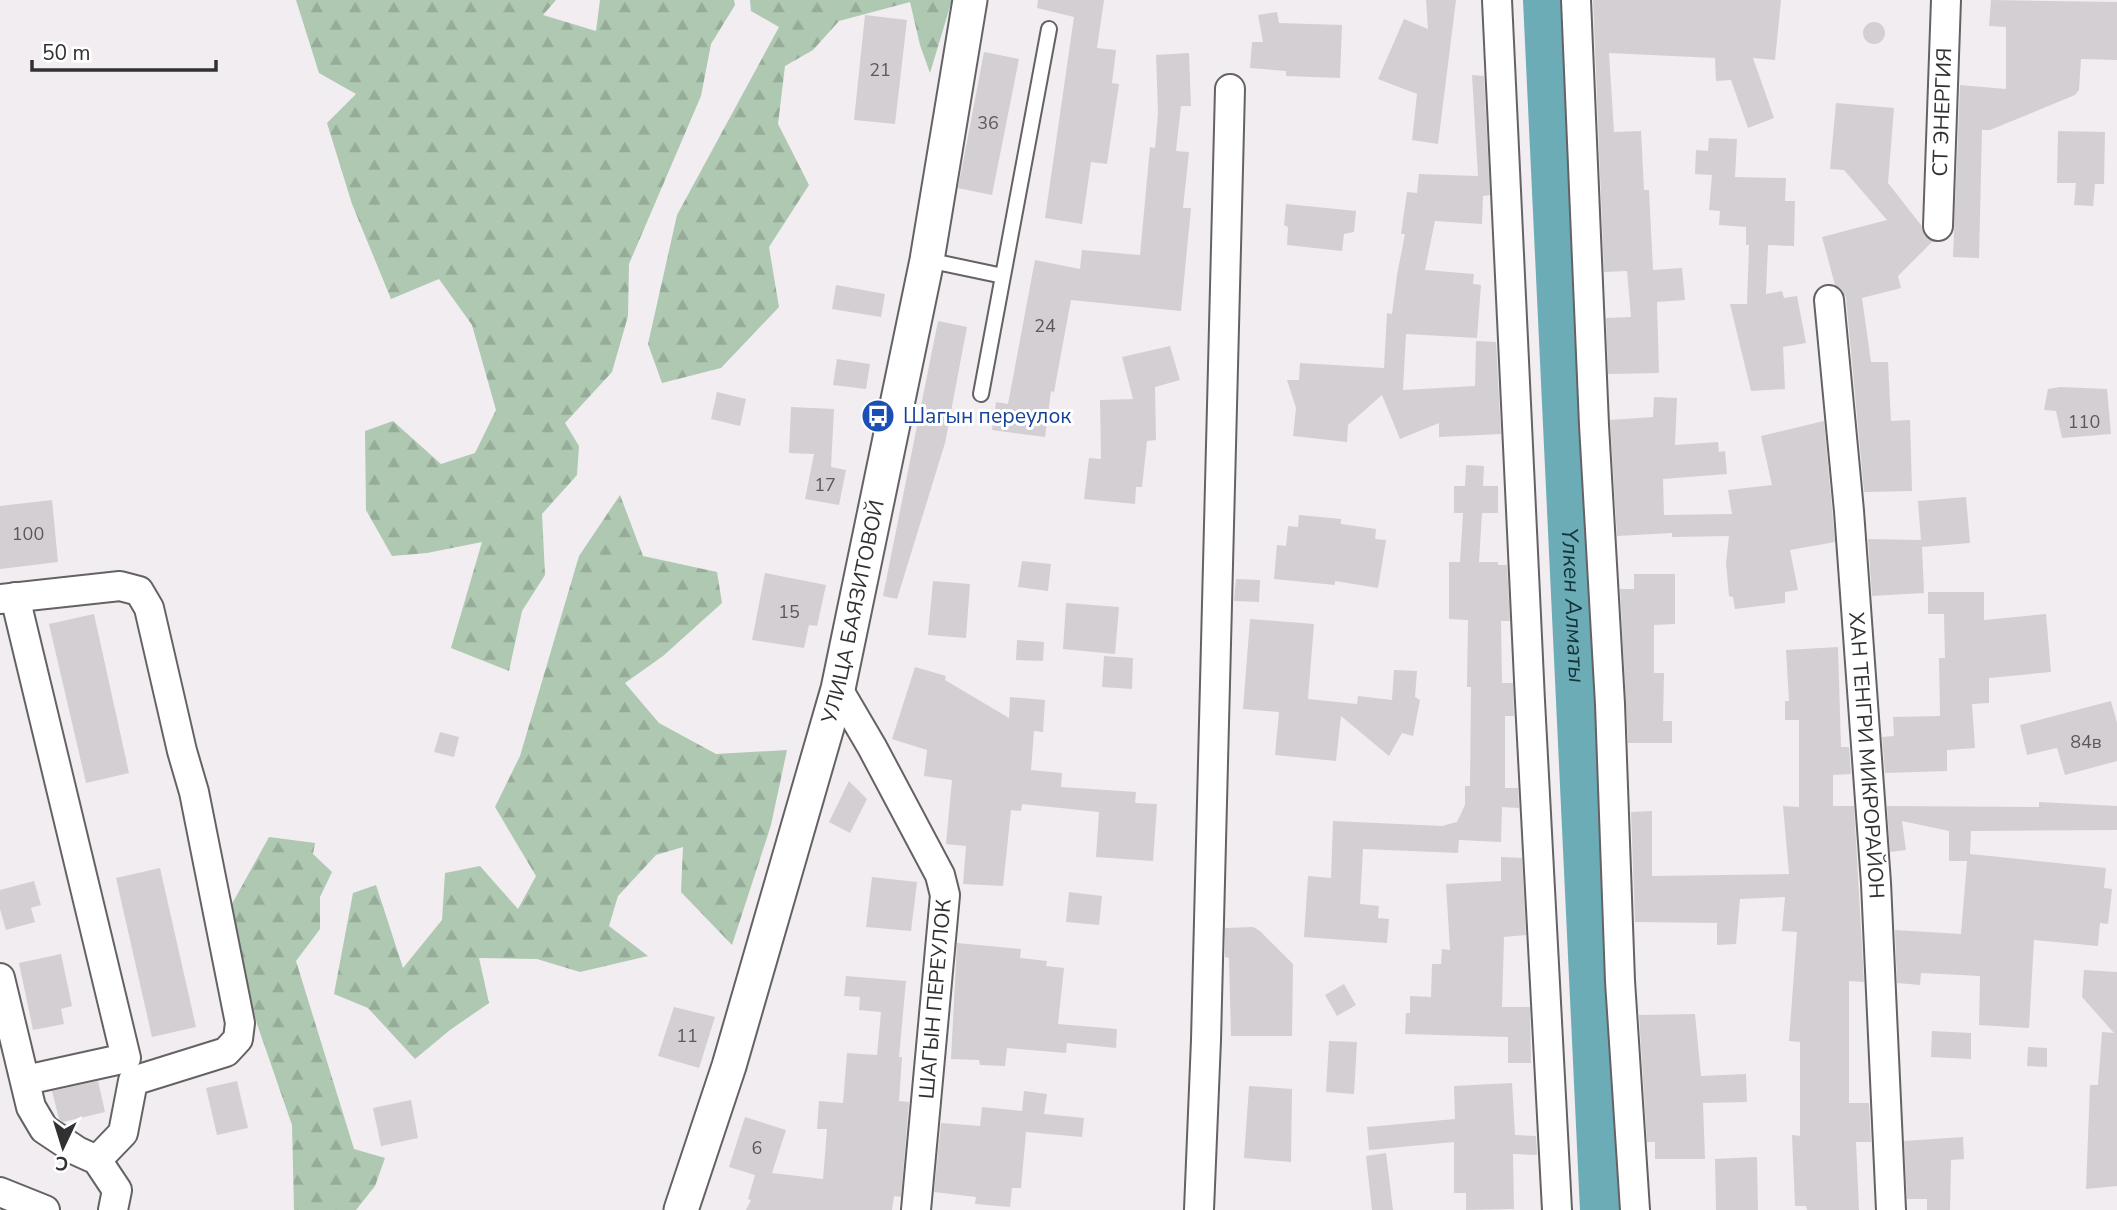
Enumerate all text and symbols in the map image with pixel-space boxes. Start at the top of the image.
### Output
scale bar [32,28,215,72]
text: 50 m [42,39,91,67]
street label: СТ ЭНЕРГИЯ [1926,47,1958,177]
house number: 21 [869,58,891,82]
house number: 36 [977,111,999,135]
house number: 24 [1034,314,1056,338]
bus stop icon: Шагын переулок [859,397,897,435]
place label: Шагын переулок [903,402,1072,430]
house number: 110 [2068,410,2100,434]
house number: 17 [814,473,836,497]
street label: УЛИЦА БАЯЗИТОВОЙ [814,497,891,728]
house number: 100 [12,522,44,546]
water label: Үлкен Алматы [1554,527,1592,684]
house number: 15 [778,600,800,624]
street label: ХАН ТЕНГРИ МИКРОРАЙОН [1842,611,1891,899]
house number: 84в [2070,730,2102,754]
street label: ШАГЫН ПЕРЕУЛОК [912,897,958,1100]
house number: 11 [676,1024,698,1048]
north arrow [28,1112,98,1182]
house number: 6 [752,1136,762,1160]
text: С [54,1150,69,1176]

